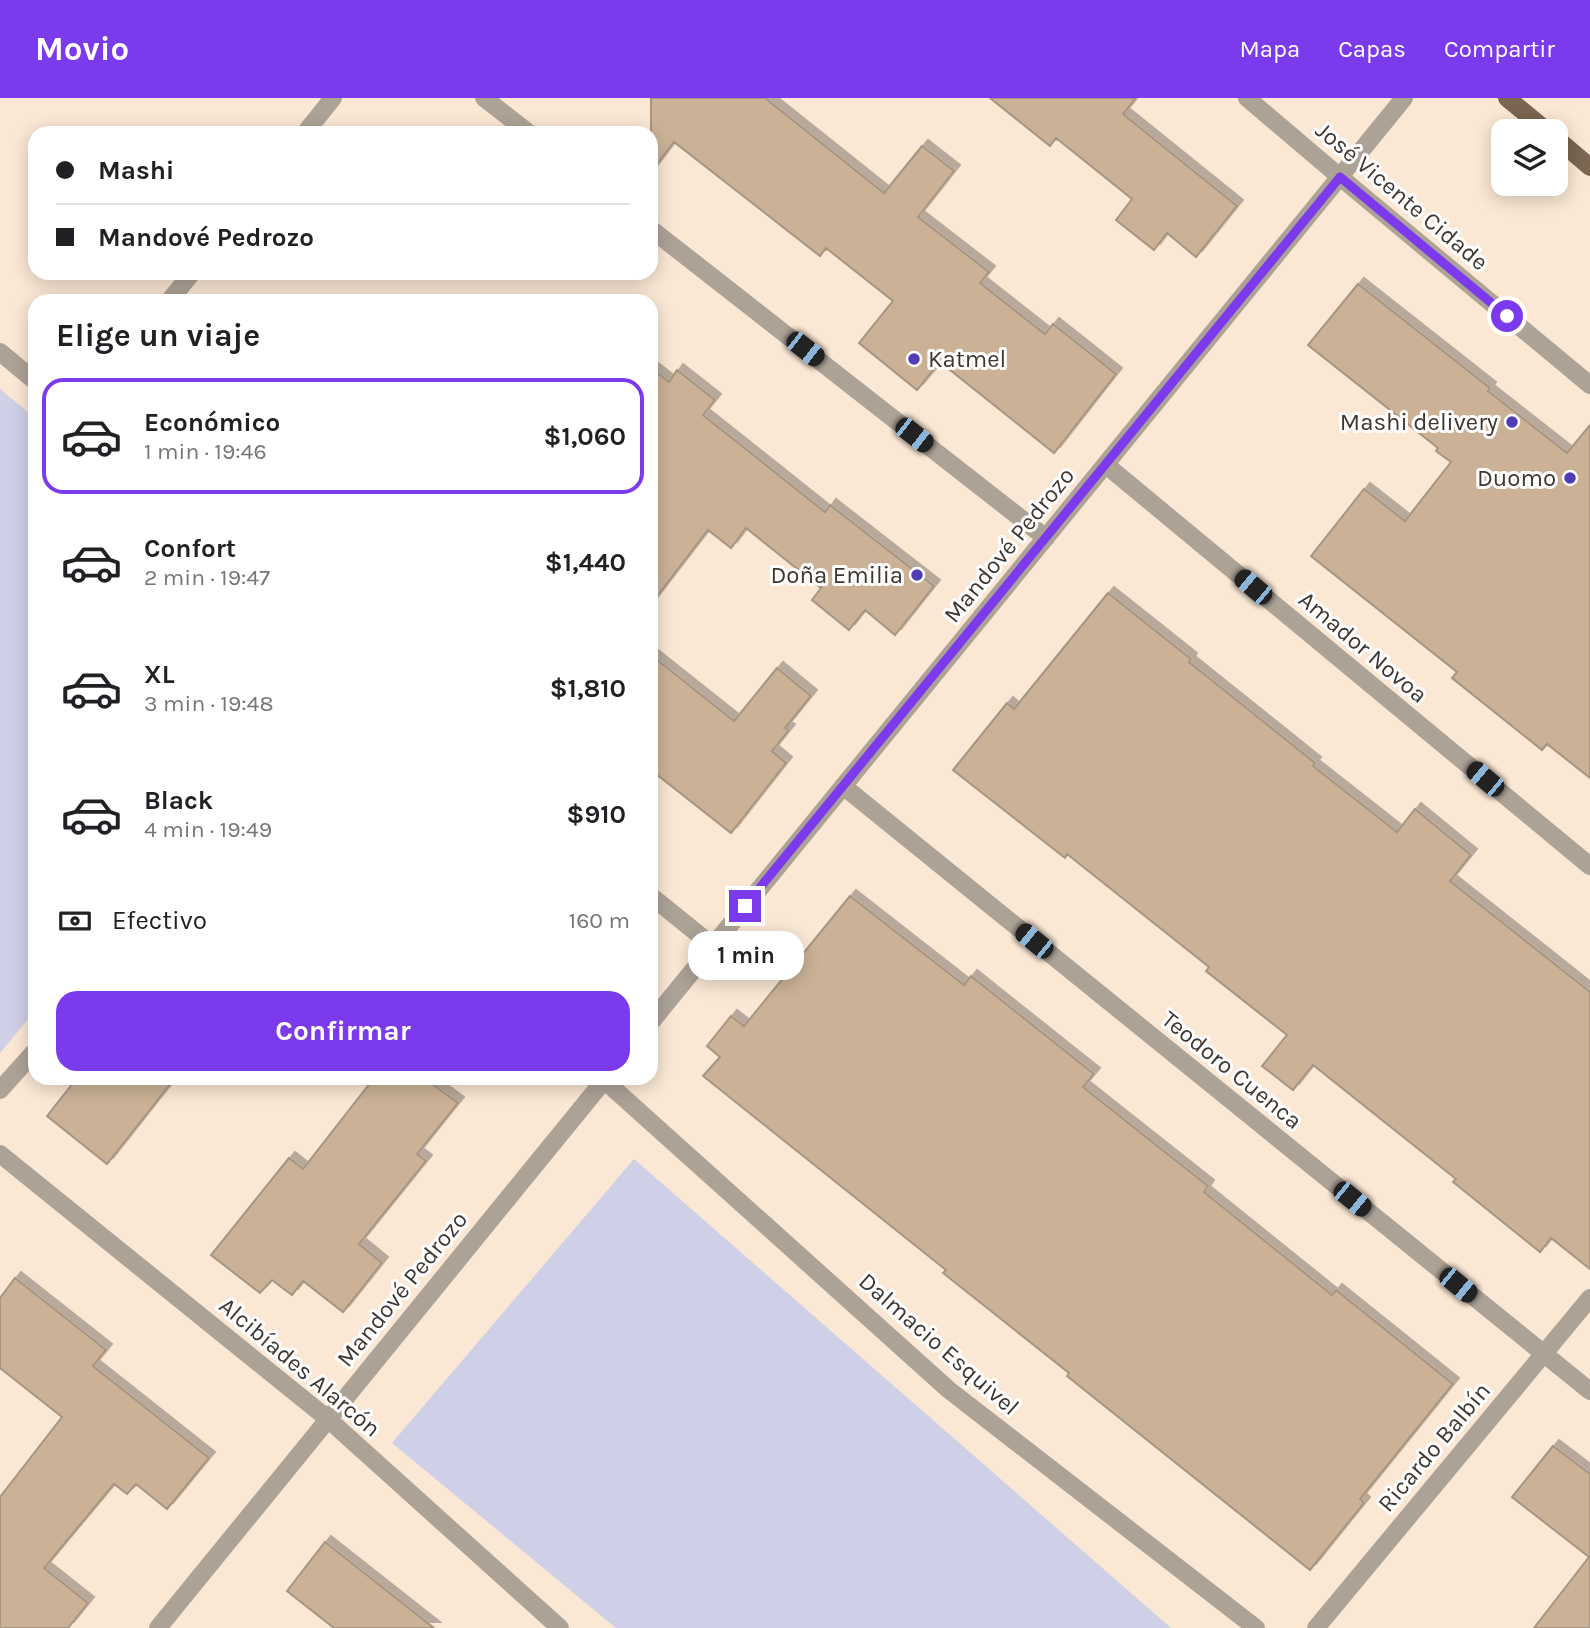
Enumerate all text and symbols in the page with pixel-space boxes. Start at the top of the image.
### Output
text: Movio [35,30,129,68]
text: Mapa [1239,35,1300,63]
text: Capas [1338,35,1406,63]
text: Compartir [1444,35,1555,63]
street label: José Vicente Cidade [1310,116,1494,276]
map controls [1491,119,1568,196]
button: layers [1491,119,1568,196]
text: Mashi [98,155,174,186]
text: Mandové Pedrozo [98,222,314,253]
route start [1491,300,1523,332]
text: Elige un viaje [56,317,260,354]
car [782,328,829,370]
place label: Katmel [928,345,1006,373]
marker: Katmel [906,351,922,367]
icon: car [60,405,123,468]
text: Económico [144,407,280,438]
place label: Mashi delivery [1340,408,1498,436]
car [891,414,938,456]
marker: Mashi delivery [1504,414,1520,430]
text: $1,060 [544,421,626,452]
text: 1 min · 19:46 [144,438,267,465]
street label: Mandové Pedrozo [938,462,1080,628]
place label: Duomo [1477,464,1556,492]
marker: Duomo [1562,470,1578,486]
icon: car [60,531,123,594]
text: Confort [144,533,236,564]
text: $1,440 [545,547,626,578]
place label: Doña Emilia [770,561,903,589]
text: 2 min · 19:47 [144,564,270,591]
car [1231,565,1276,609]
marker: Doña Emilia [909,567,925,583]
street label: Amador Novoa [1293,585,1433,709]
icon: car [60,657,123,720]
text: XL [144,659,175,690]
text: $1,810 [550,673,626,704]
text: 3 min · 19:48 [144,690,274,717]
car [1463,757,1508,801]
icon: car [60,783,123,846]
text: Black [144,785,213,816]
text: $910 [567,799,626,830]
text: 4 min · 19:49 [144,816,272,843]
route end [729,890,761,922]
icon: cash [56,902,94,940]
text: Efectivo [112,905,207,936]
text: 160 m [569,907,630,934]
car [1012,920,1057,962]
callout: 1 min [687,930,803,980]
text: 1 min [717,942,775,969]
button: Confirmar [56,991,630,1071]
street label: Teodoro Cuenca [1156,1005,1308,1135]
car [1330,1178,1375,1220]
street label: Mandové Pedrozo [331,1206,473,1372]
car [1436,1264,1481,1306]
street label: Dalmacio Esquivel [853,1267,1025,1421]
street label: Alcibíades Alarcón [214,1291,386,1443]
street label: Ricardo Balbín [1372,1377,1496,1517]

